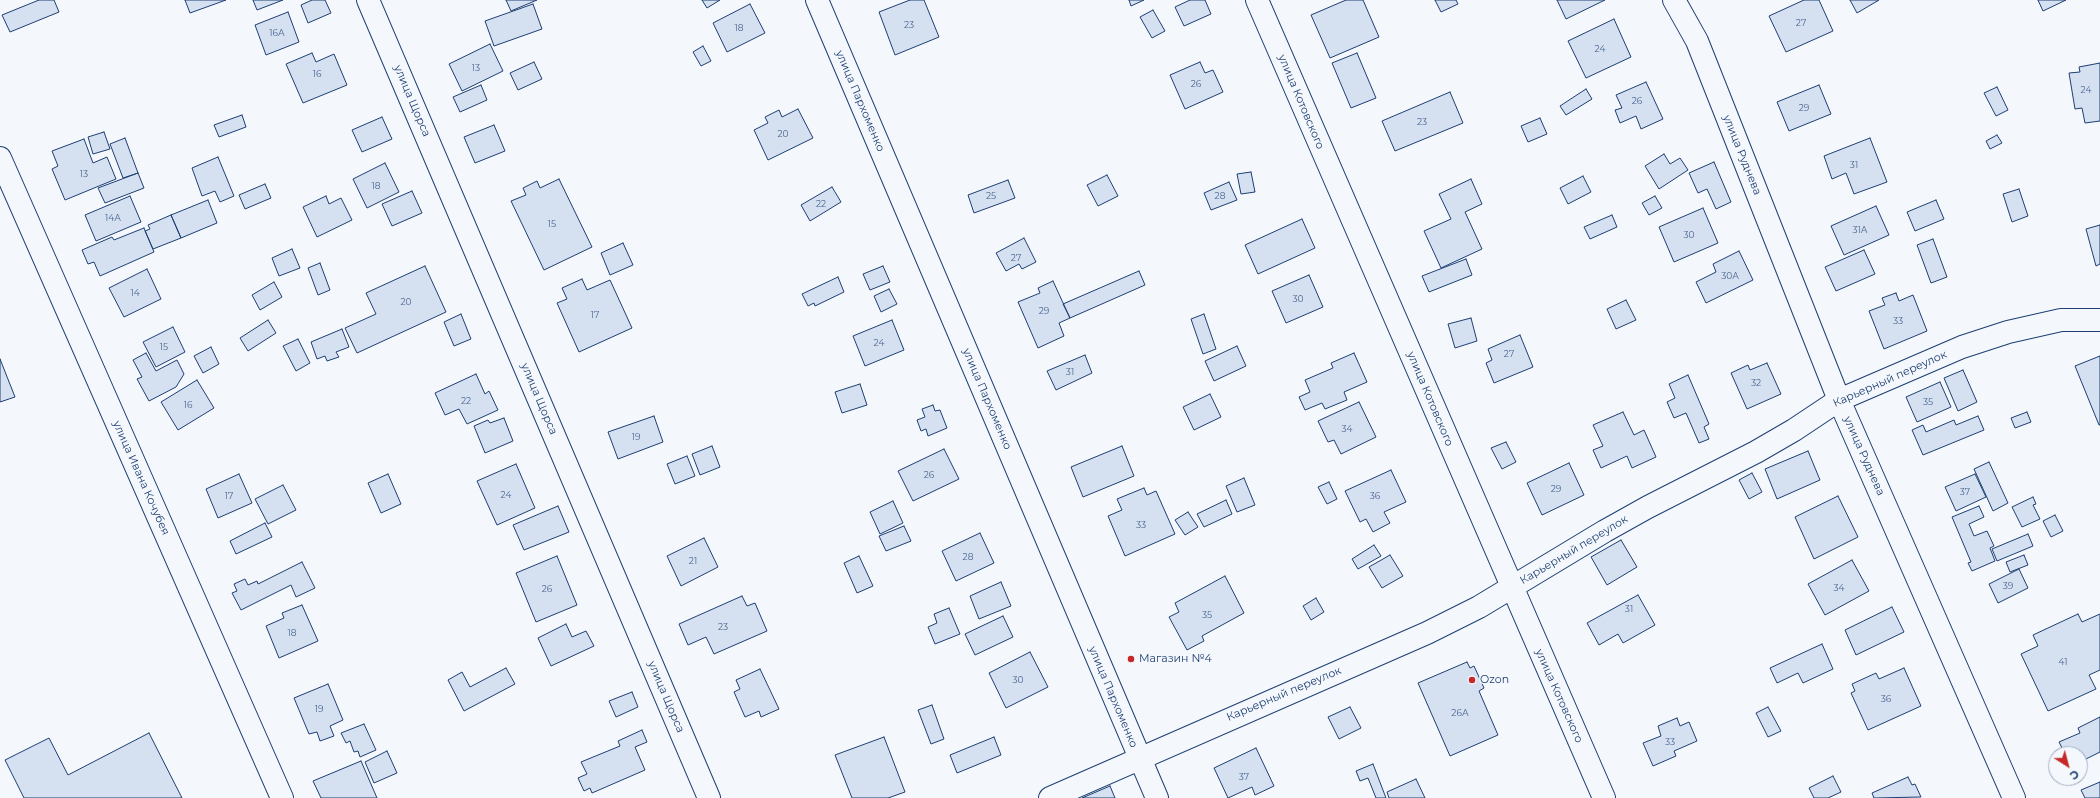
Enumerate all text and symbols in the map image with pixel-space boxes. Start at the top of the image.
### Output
house number: 27 [1796,18,1806,28]
house number: 23 [904,20,914,30]
house number: 18 [735,23,743,33]
house number: 16А [269,28,285,38]
house number: 24 [1595,44,1605,54]
street label: улица Пархоменко [833,48,887,154]
street label: улица Котовского [1275,53,1327,151]
street label: улица Щорса [391,63,433,139]
house number: 13 [472,63,480,73]
house number: 16 [313,69,321,79]
house number: 26 [1191,79,1201,89]
house number: 24 [2081,85,2091,95]
house number: 26 [1632,96,1642,106]
house number: 29 [1799,103,1809,113]
street label: улица Руднева [1720,113,1764,197]
house number: 23 [1417,117,1427,127]
house number: 20 [777,129,789,139]
house number: 31 [1850,160,1858,170]
house number: 13 [80,169,88,179]
house number: 18 [372,181,380,191]
house number: 25 [986,191,996,201]
house number: 28 [1215,191,1225,201]
house number: 22 [816,199,826,209]
house number: 14А [105,213,121,223]
house number: 15 [548,219,556,229]
house number: 31А [1852,225,1868,235]
house number: 30 [1683,230,1695,240]
house number: 27 [1011,253,1021,263]
house number: 30А [1721,271,1739,281]
house number: 14 [130,288,140,298]
house number: 30 [1292,294,1304,304]
house number: 20 [400,297,412,307]
house number: 29 [1039,306,1049,316]
house number: 17 [591,310,599,320]
house number: 33 [1893,316,1903,326]
house number: 24 [874,338,884,348]
house number: 15 [160,342,168,352]
street label: улица Пархоменко [960,346,1014,452]
street label: Карьерный переулок [1831,348,1949,410]
house number: 27 [1504,349,1514,359]
street label: улица Котовского [1404,350,1456,448]
street label: улица Щорса [518,361,560,437]
house number: 31 [1066,367,1074,377]
house number: 32 [1751,378,1761,388]
house number: 22 [461,396,471,406]
house number: 35 [1923,397,1933,407]
house number: 16 [184,400,192,410]
street label: улица Руднева [1841,414,1887,498]
street label: улица Ивана Кочубея [110,419,172,537]
house number: 34 [1341,424,1353,434]
house number: 19 [632,432,640,442]
house number: 26 [924,470,934,480]
house number: 29 [1551,484,1561,494]
house number: 37 [1960,487,1970,497]
house number: 24 [501,490,511,500]
house number: 17 [225,491,233,501]
house number: 36 [1370,491,1380,501]
street label: Карьерный переулок [1518,513,1630,587]
house number: 33 [1136,520,1146,530]
house number: 28 [963,552,973,562]
house number: 21 [689,556,697,566]
house number: 39 [2003,581,2013,591]
house number: 34 [1833,583,1845,593]
house number: 26 [542,584,552,594]
house number: 31 [1625,604,1633,614]
house number: 35 [1202,610,1212,620]
house number: 23 [718,622,728,632]
house number: 18 [288,628,296,638]
street label: улица Пархоменко [1086,644,1140,750]
street label: улица Котовского [1532,647,1586,745]
place label: Магазин №4 [1139,652,1212,666]
marker: Магазин №4 [1126,654,1136,664]
house number: 41 [2059,657,2067,667]
street label: улица Щорса [645,659,687,735]
street label: Карьерный переулок [1225,664,1343,724]
place label: Ozon [1480,673,1509,687]
house number: 30 [1012,675,1024,685]
marker: Ozon [1467,675,1477,685]
house number: 36 [1881,694,1891,704]
house number: 19 [315,704,323,714]
house number: 26А [1451,708,1469,718]
house number: 33 [1665,737,1675,747]
north arrow [2048,746,2088,786]
text: С [2067,767,2082,783]
house number: 37 [1239,772,1249,782]

